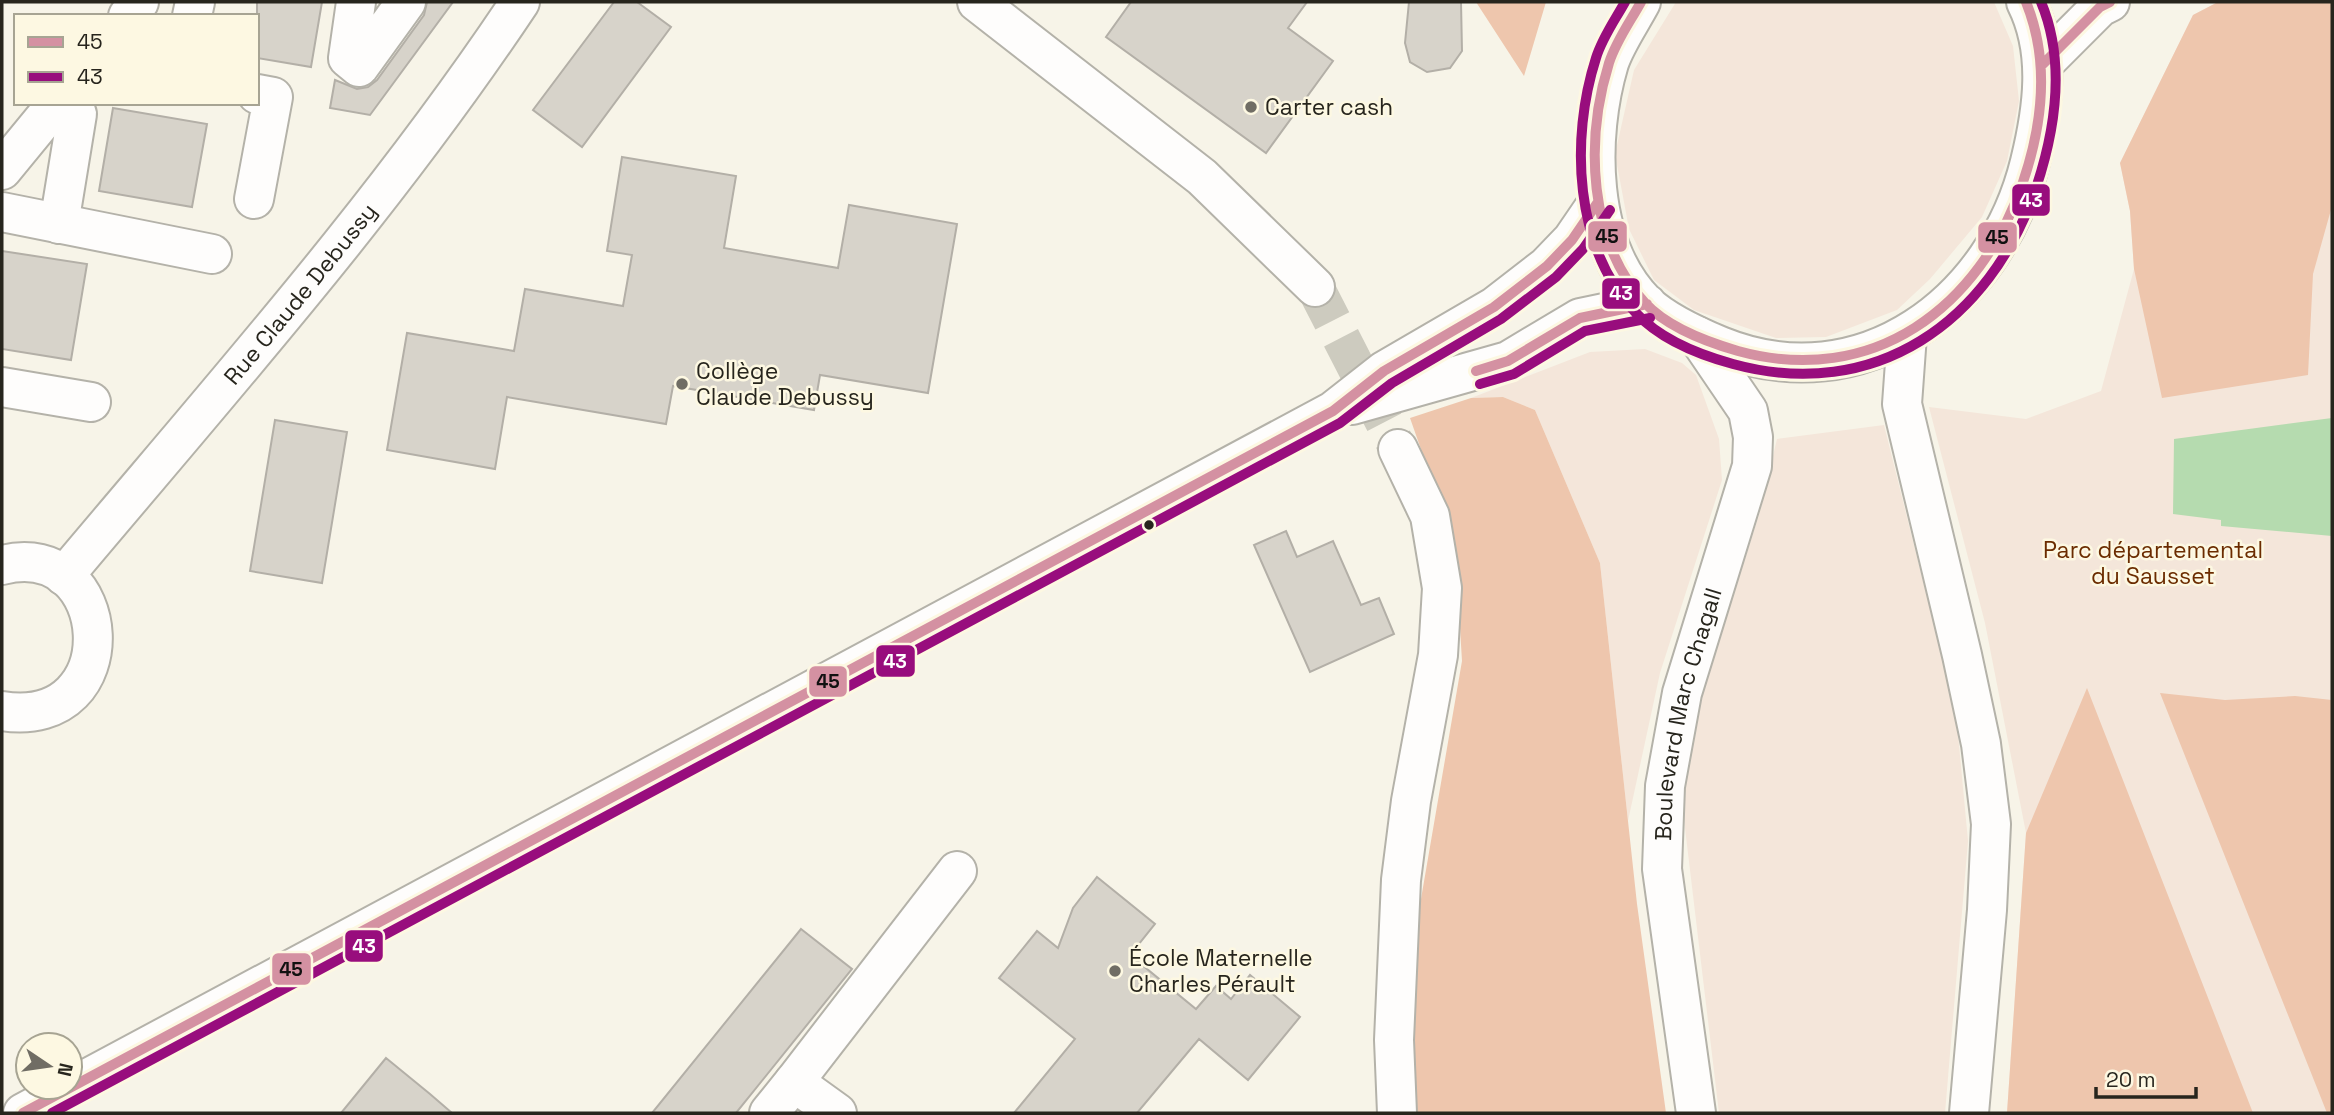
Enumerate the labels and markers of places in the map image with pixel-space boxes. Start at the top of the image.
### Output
place label: Carter cash [1265,92,1393,122]
marker: Carter cash [1243,99,1259,115]
place label: Collège Claude Debussy [696,356,874,412]
marker: Collège Claude Debussy [674,376,690,392]
unlabelled marker [1142,518,1156,532]
place label: École Maternelle Charles Pérault [1129,943,1313,999]
marker: École Maternelle Charles Pérault [1107,963,1123,979]

